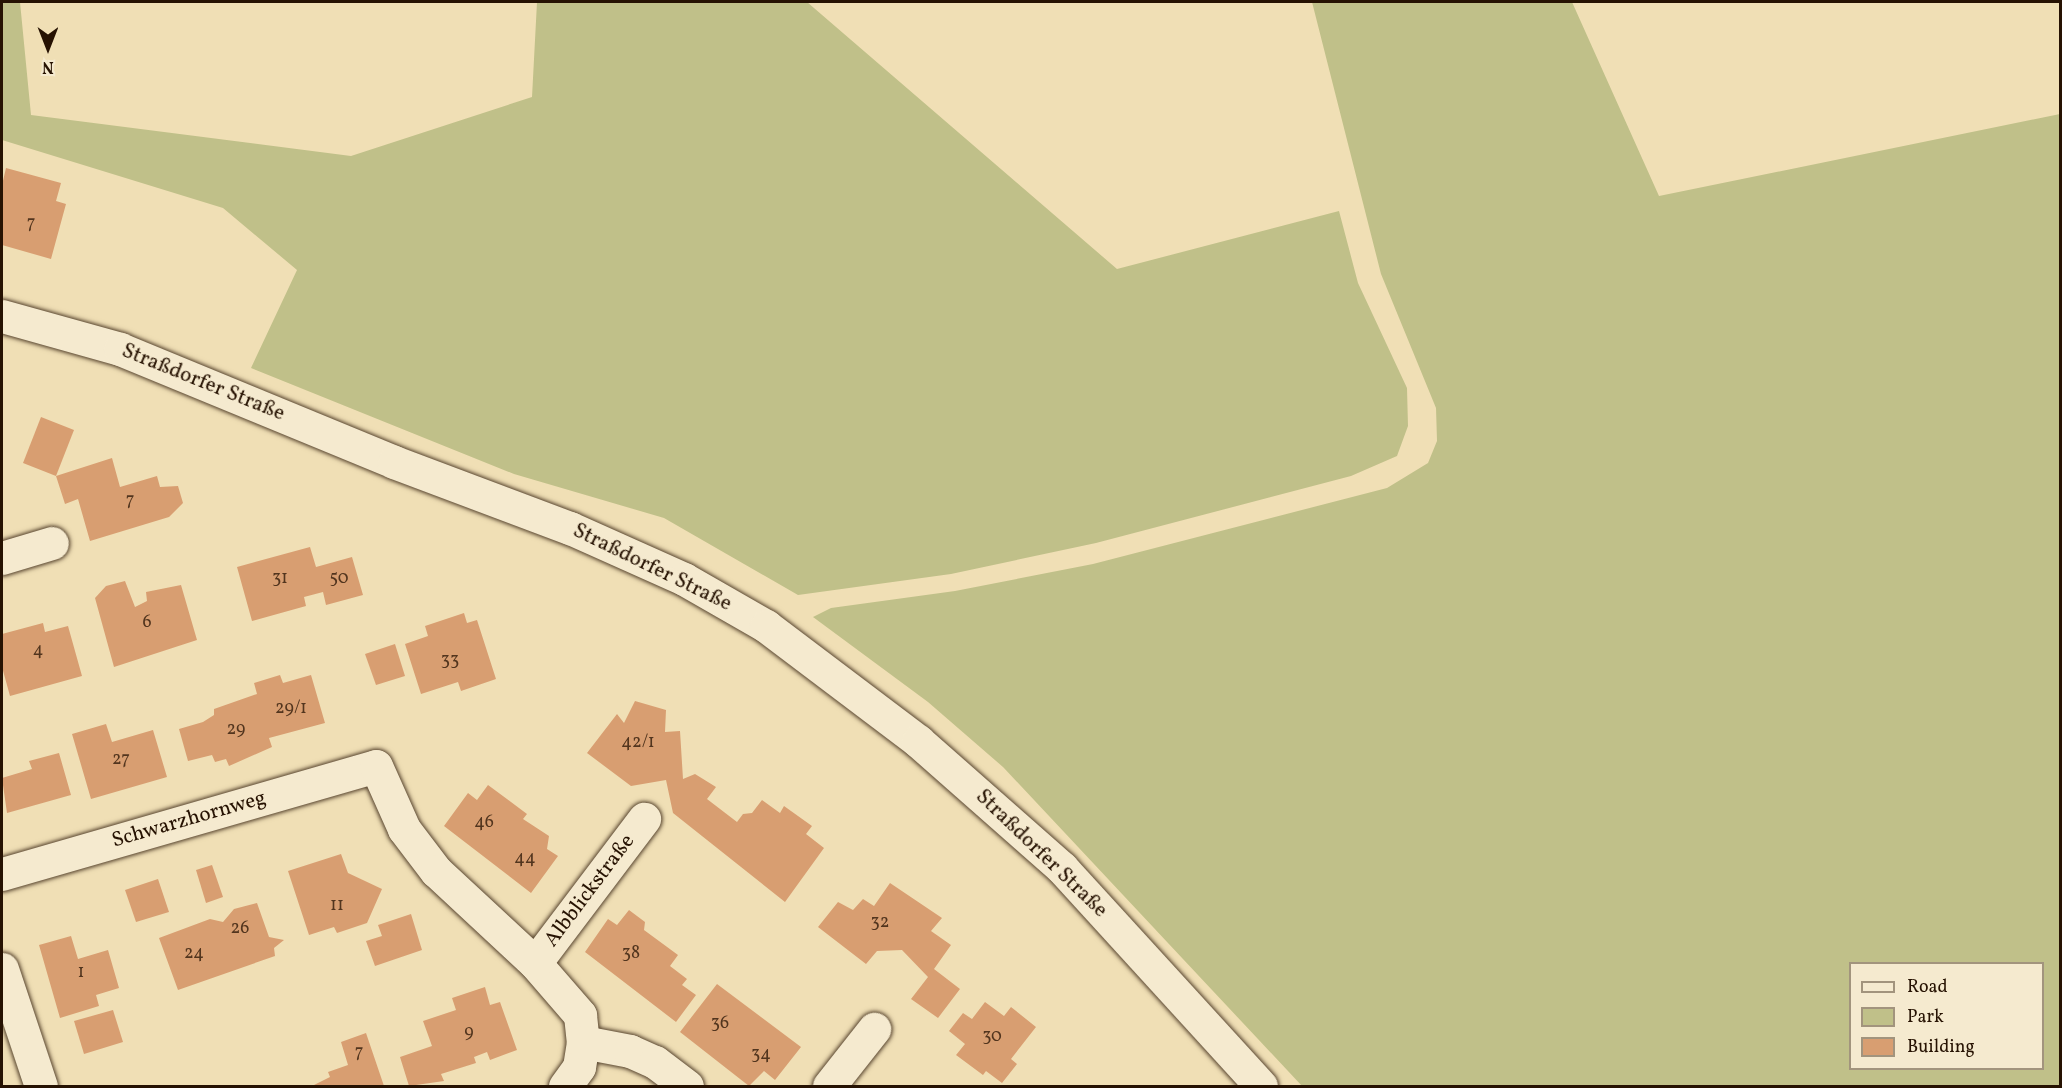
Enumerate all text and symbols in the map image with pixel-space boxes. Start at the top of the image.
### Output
north arrow [18,18,78,78]
text: N [42,55,54,77]
house number: 7 [27,213,35,235]
street label: Straßdorfer Straße [118,339,288,427]
house number: 7 [126,490,134,512]
street label: Straßdorfer Straße [569,519,735,617]
house number: 31 [272,568,288,590]
house number: 50 [329,568,349,590]
house number: 6 [142,612,152,634]
house number: 4 [33,640,43,662]
house number: 33 [441,650,459,672]
house number: 29/1 [275,698,307,720]
house number: 29 [227,719,245,741]
house number: 42/1 [621,732,655,754]
house number: 27 [112,749,130,771]
street label: Straßdorfer Straße [970,785,1112,923]
street label: Schwarzhornweg [109,786,269,854]
house number: 46 [474,812,494,834]
street label: Albblickstraße [539,830,641,952]
house number: 44 [514,848,536,870]
house number: 11 [330,895,344,917]
house number: 32 [871,912,889,934]
house number: 26 [231,918,249,940]
house number: 24 [184,943,204,965]
house number: 38 [622,943,640,965]
house number: 1 [78,962,84,984]
legend [1849,962,2044,1070]
text: Road [1907,975,1948,1000]
text: Park [1907,1005,1944,1030]
house number: 36 [711,1013,729,1035]
house number: 9 [464,1022,474,1044]
house number: 30 [982,1026,1002,1048]
text: Building [1907,1035,1975,1060]
house number: 7 [355,1042,363,1064]
house number: 34 [751,1044,771,1066]

